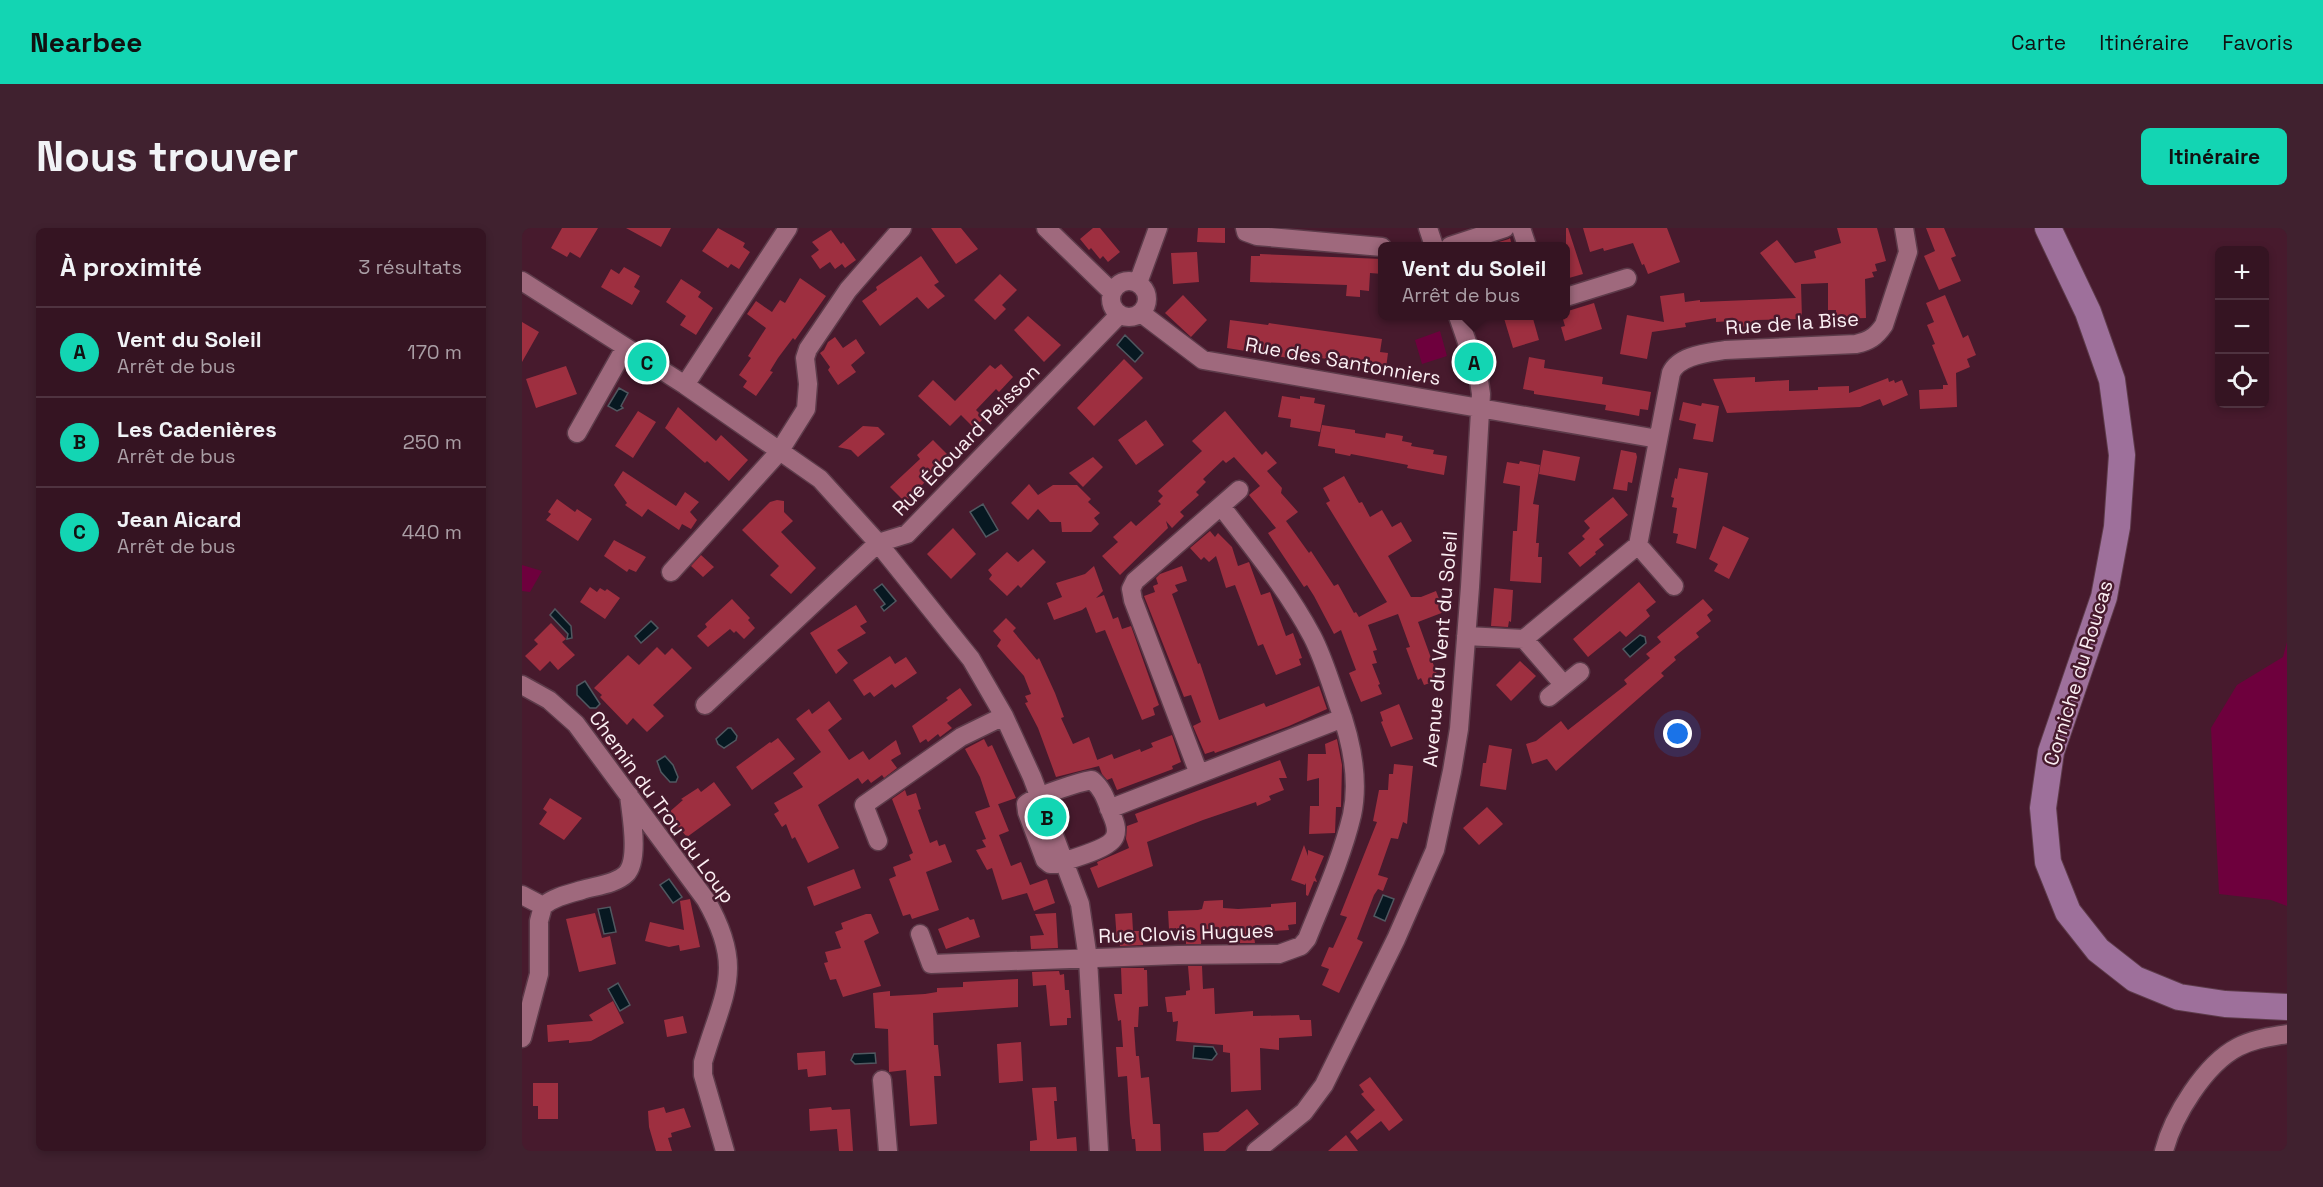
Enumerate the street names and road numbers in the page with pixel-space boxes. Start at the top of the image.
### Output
street label: Rue de la Bise [1724,305,1860,341]
street label: Rue des Santonniers [1243,331,1443,391]
street label: Rue Édouard Peisson [887,359,1045,521]
street label: Avenue du Vent du Soleil [1417,530,1463,768]
street label: Corniche du Roucas [2037,577,2119,769]
street label: Chemin du Trou du Loup [583,706,741,908]
street label: Rue Clovis Hugues [1098,917,1274,949]

